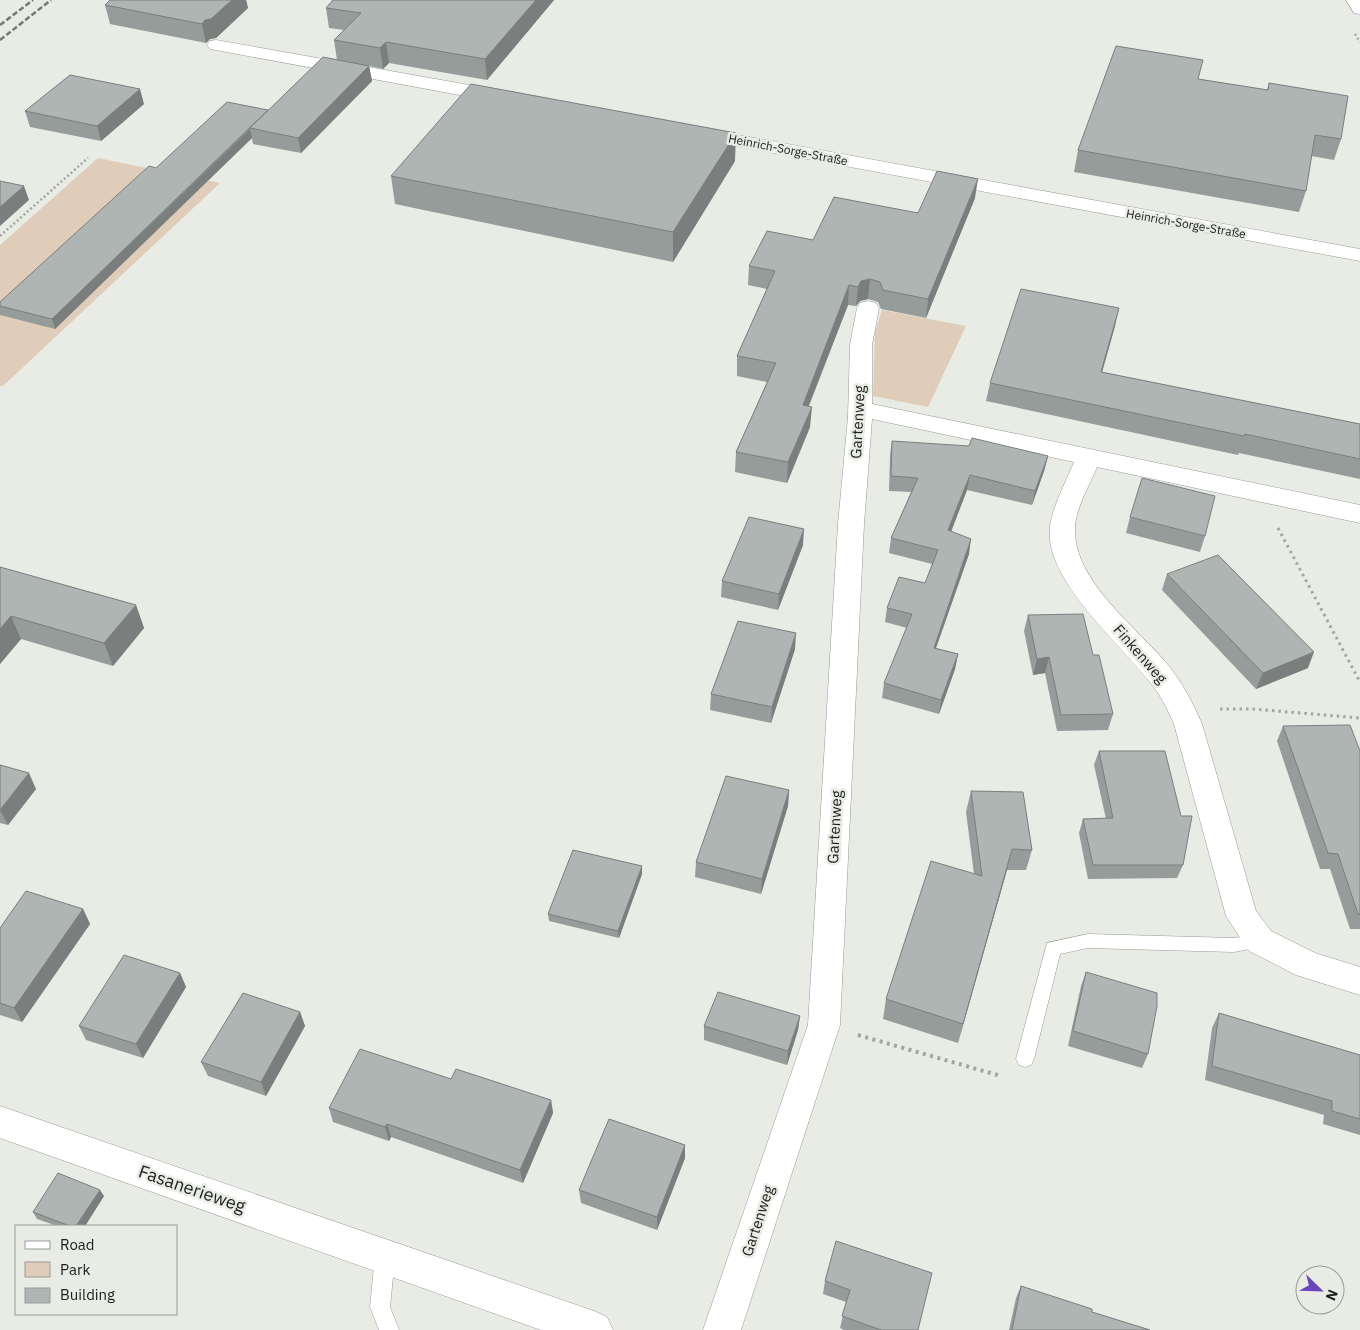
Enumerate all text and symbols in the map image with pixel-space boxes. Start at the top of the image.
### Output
street label: Heinrich-Sorge-Straße [727,131,849,169]
street label: Heinrich-Sorge-Straße [1125,206,1247,241]
street label: Gartenweg [846,385,869,459]
street label: Finkenweg [1109,620,1171,687]
street label: Gartenweg [823,790,846,864]
street label: Fasanerieweg [136,1160,249,1218]
street label: Gartenweg [737,1183,778,1259]
legend [15,1225,178,1315]
text: Road [60,1235,95,1254]
text: Park [60,1260,90,1279]
north arrow [1295,1265,1345,1315]
text: Building [60,1285,115,1304]
text: N [1322,1287,1342,1303]

